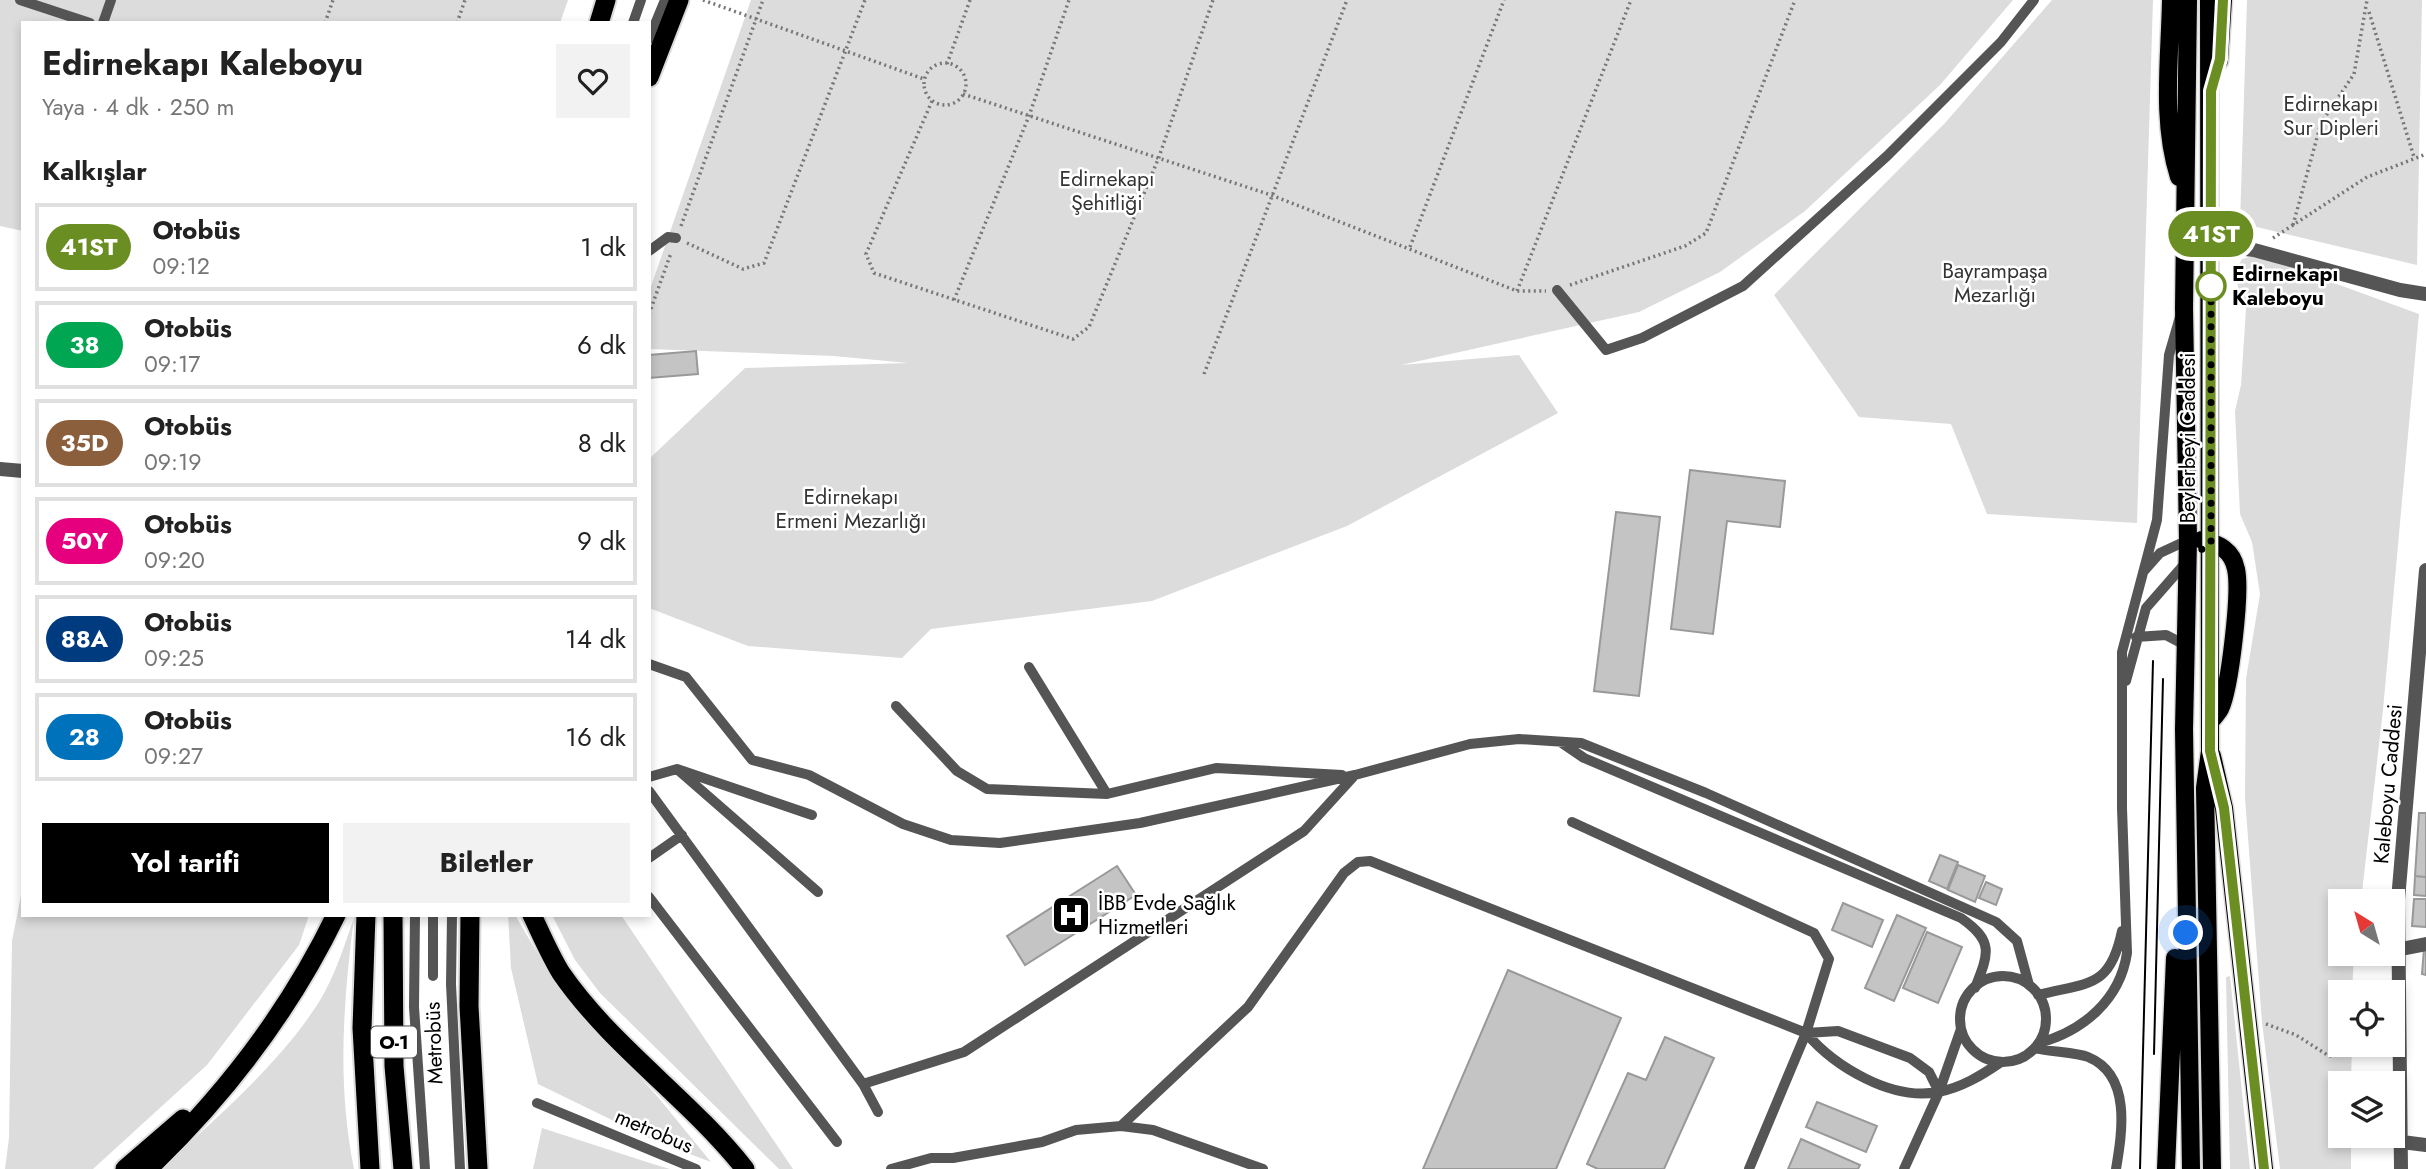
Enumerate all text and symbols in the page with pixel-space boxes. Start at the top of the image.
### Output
text: Edirnekapı Kaleboyu [42,40,363,87]
button: heart [556,44,630,118]
park label: Edirnekapı Sur Dipleri [2283,89,2379,143]
text: Yaya · 4 dk · 250 m [42,90,234,124]
text: Kalkışlar [42,152,147,190]
park label: Edirnekapı Şehitliği [1060,164,1154,218]
text: Otobüs [152,211,240,249]
line badge: 41ST [2162,211,2260,257]
text: 41ST [2182,216,2240,251]
text: 1 dk [580,228,626,266]
text: 41ST [60,229,117,264]
text: 09:12 [152,249,210,283]
park label: Bayrampaşa Mezarlığı [1942,256,2048,310]
place label: Edirnekapı Kaleboyu [2232,259,2338,313]
marker: Edirnekapı Kaleboyu [2196,271,2226,301]
text: Otobüs [144,309,232,347]
text: 6 dk [577,326,626,364]
text: 38 [70,327,99,362]
text: 09:17 [144,347,200,381]
street label: Beylerbeyi Caddesi [2173,353,2203,523]
text: Otobüs [144,407,232,445]
text: 8 dk [578,424,626,462]
text: 35D [61,425,108,460]
text: 09:19 [144,445,202,479]
park label: Edirnekapı Ermeni Mezarlığı [776,482,926,536]
text: Otobüs [144,505,232,543]
text: 9 dk [577,522,626,560]
text: 50Y [61,523,108,558]
text: 09:20 [144,543,205,577]
text: Otobüs [144,603,232,641]
text: 14 dk [565,620,626,658]
text: 88A [61,621,108,656]
text: 09:25 [144,641,204,675]
text: Otobüs [144,701,232,739]
street label: Kaleboyu Caddesi [2366,703,2410,865]
text: 16 dk [565,718,626,756]
text: 28 [69,719,100,754]
text: 09:27 [144,739,203,773]
button: Yol tarifi [42,823,329,903]
button: Biletler [343,823,630,903]
place label: İBB Evde Sağlık Hizmetleri [1098,888,1237,942]
north arrow [2328,889,2404,966]
map controls [2328,889,2405,1148]
hospital icon: İBB Evde Sağlık Hizmetleri [1050,894,1092,936]
your location [2168,915,2203,950]
button: locate [2328,980,2405,1057]
street label: Metrobüs [418,1001,450,1085]
road number: O-1 [371,1026,417,1058]
button: layers [2328,1071,2405,1148]
street label: metrobus [610,1101,698,1161]

